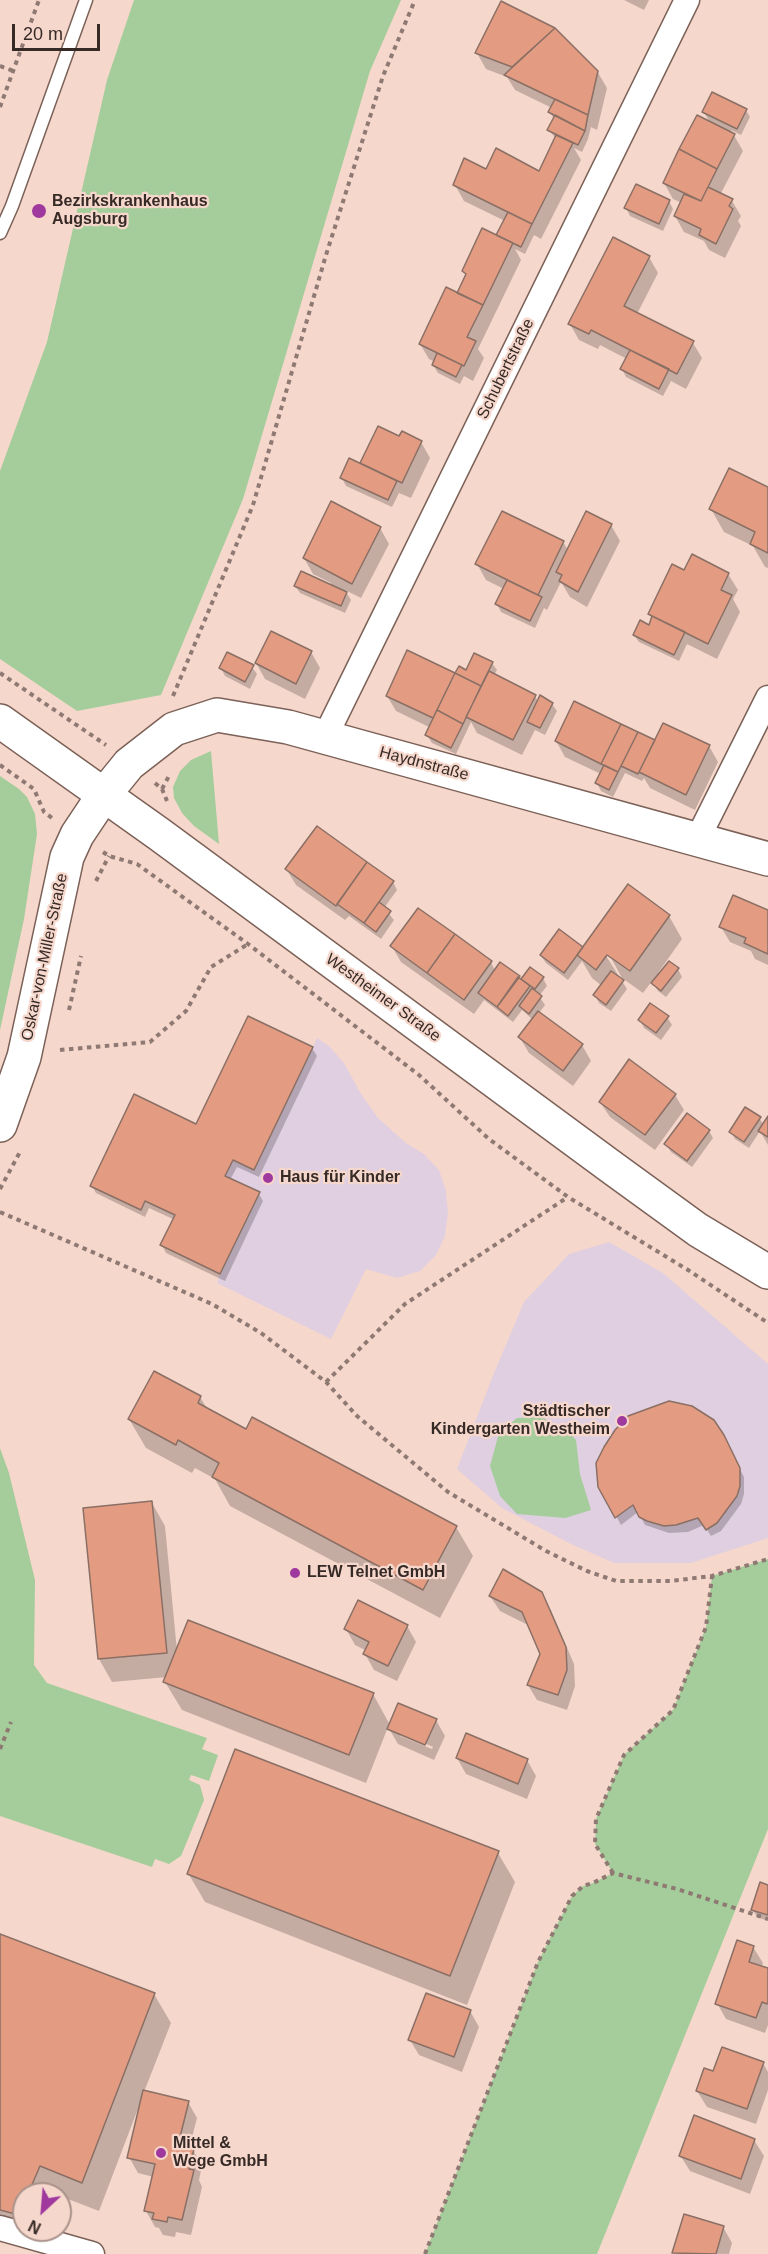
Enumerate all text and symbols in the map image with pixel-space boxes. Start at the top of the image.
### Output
scale bar [15,12,104,50]
text: 20 m [23,24,63,44]
place label: Bezirkskrankenhaus Augsburg [52,192,208,230]
marker: Bezirkskrankenhaus Augsburg [30,202,48,220]
street label: Schubertstraße [473,316,539,422]
street label: Haydnstraße [377,743,471,785]
street label: Oskar-von-Miller-Straße [18,872,72,1042]
street label: Westheimer Straße [322,950,444,1046]
place label: Haus für Kinder [280,1168,400,1188]
marker: Haus für Kinder [261,1171,275,1185]
place label: Städtischer Kindergarten Westheim [431,1402,610,1440]
marker: Städtischer Kindergarten Westheim [615,1414,629,1428]
place label: LEW Telnet GmbH [307,1563,445,1583]
marker: LEW Telnet GmbH [288,1566,302,1580]
place label: Mittel & Wege GmbH [173,2134,268,2172]
marker: Mittel & Wege GmbH [154,2146,168,2160]
north arrow [12,2182,72,2242]
text: N [26,2217,44,2237]

